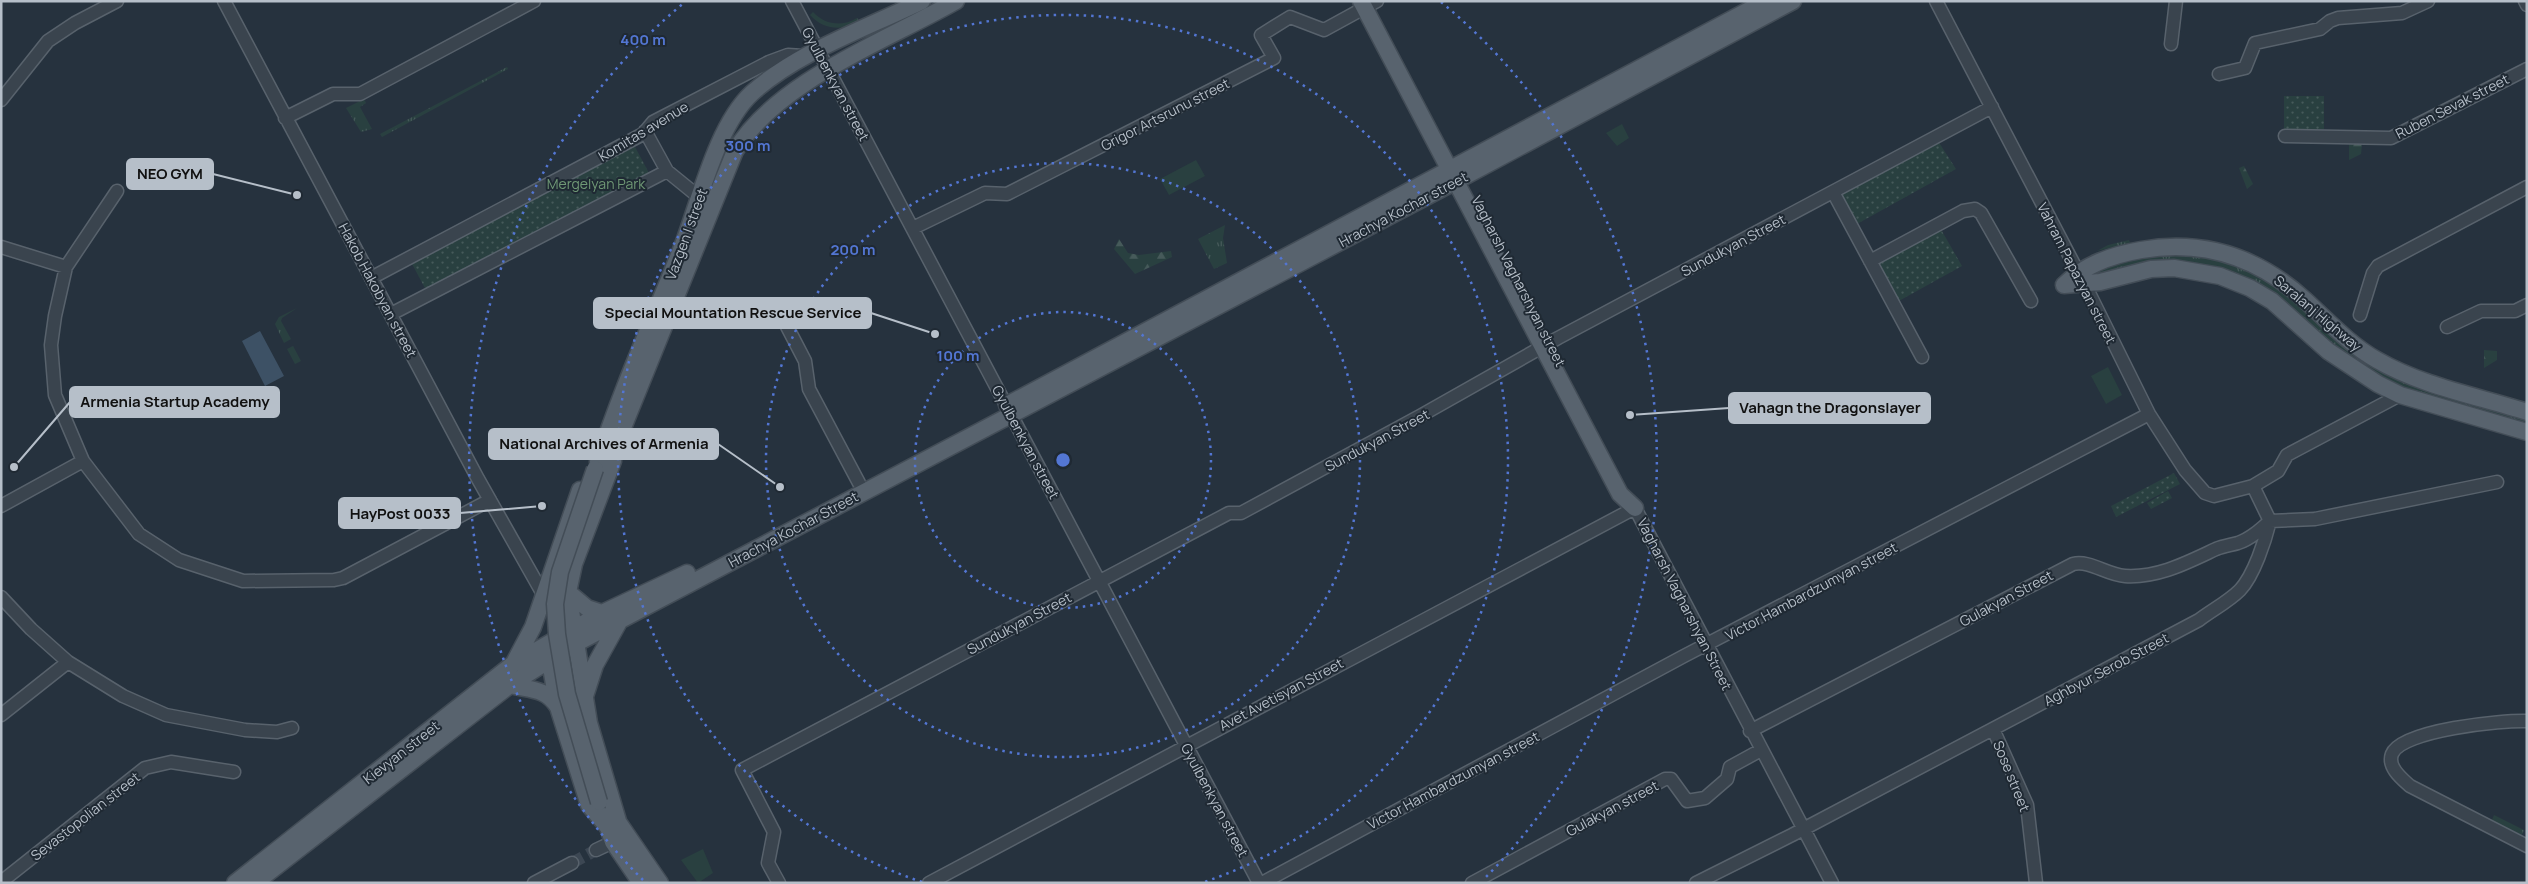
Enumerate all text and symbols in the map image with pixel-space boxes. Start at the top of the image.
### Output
street label: Gyulbenkyan street [798,24,874,145]
text: 400 m [620,29,666,50]
street label: Ruben Sevak street [2392,69,2512,143]
street label: Grigor Artsrunu street [1097,73,1233,155]
street label: Komitas avenue [594,97,692,165]
text: 300 m [726,135,770,156]
callout: NEO GYM [127,159,213,189]
text: NEO GYM [137,163,203,184]
street label: Hrachya Kochar street [1335,167,1471,251]
park label: Mergelyan Park [547,174,646,193]
street label: Vazgen I street [661,185,712,282]
street label: Vagharsh Vagharshyan street [1468,192,1571,370]
street label: Vahram Papazyan street [2033,199,2121,347]
street label: Sundukyan Street [1677,209,1789,281]
street label: Hakob Hakobyan street [334,219,422,361]
text: 200 m [830,239,876,260]
street label: Saralanj Highway [2270,271,2366,356]
callout: Special Mountation Rescue Service [594,298,871,328]
text: Special Mountation Rescue Service [605,302,861,323]
text: 100 m [937,345,979,366]
street label: Gyulbenkyan street [988,382,1064,503]
callout: Armenia Startup Academy [70,387,279,417]
text: Armenia Startup Academy [80,391,270,412]
callout: Vahagn the Dragonslayer [1729,393,1930,423]
text: Vahagn the Dragonslayer [1739,397,1921,418]
street label: Sundukyan Street [1321,404,1433,476]
callout: National Archives of Armenia [489,429,718,459]
text: National Archives of Armenia [499,433,709,454]
centre of rings [1054,451,1072,469]
street label: Hrachya Kochar Street [725,486,862,571]
callout: HayPost 0033 [339,498,460,528]
text: HayPost 0033 [350,503,450,524]
street label: Vagharsh Vagharshyan Street [1633,515,1737,694]
street label: Victor Hambardzumyan street [1722,537,1901,645]
street label: Gulakyan Street [1956,565,2056,631]
street label: Sundukyan Street [963,587,1075,659]
street label: Aghbyur Serob Street [2040,628,2172,710]
street label: Avet Avetisyan Street [1216,653,1347,735]
street label: Kievyan street [359,716,444,788]
street label: Victor Hambardzumyan street [1364,726,1543,834]
street label: Sose street [1989,738,2035,815]
street label: Gyulbenkyan street [1177,740,1253,861]
street label: Sevastopolian street [26,767,144,865]
street label: Gulakyan street [1563,775,1662,840]

